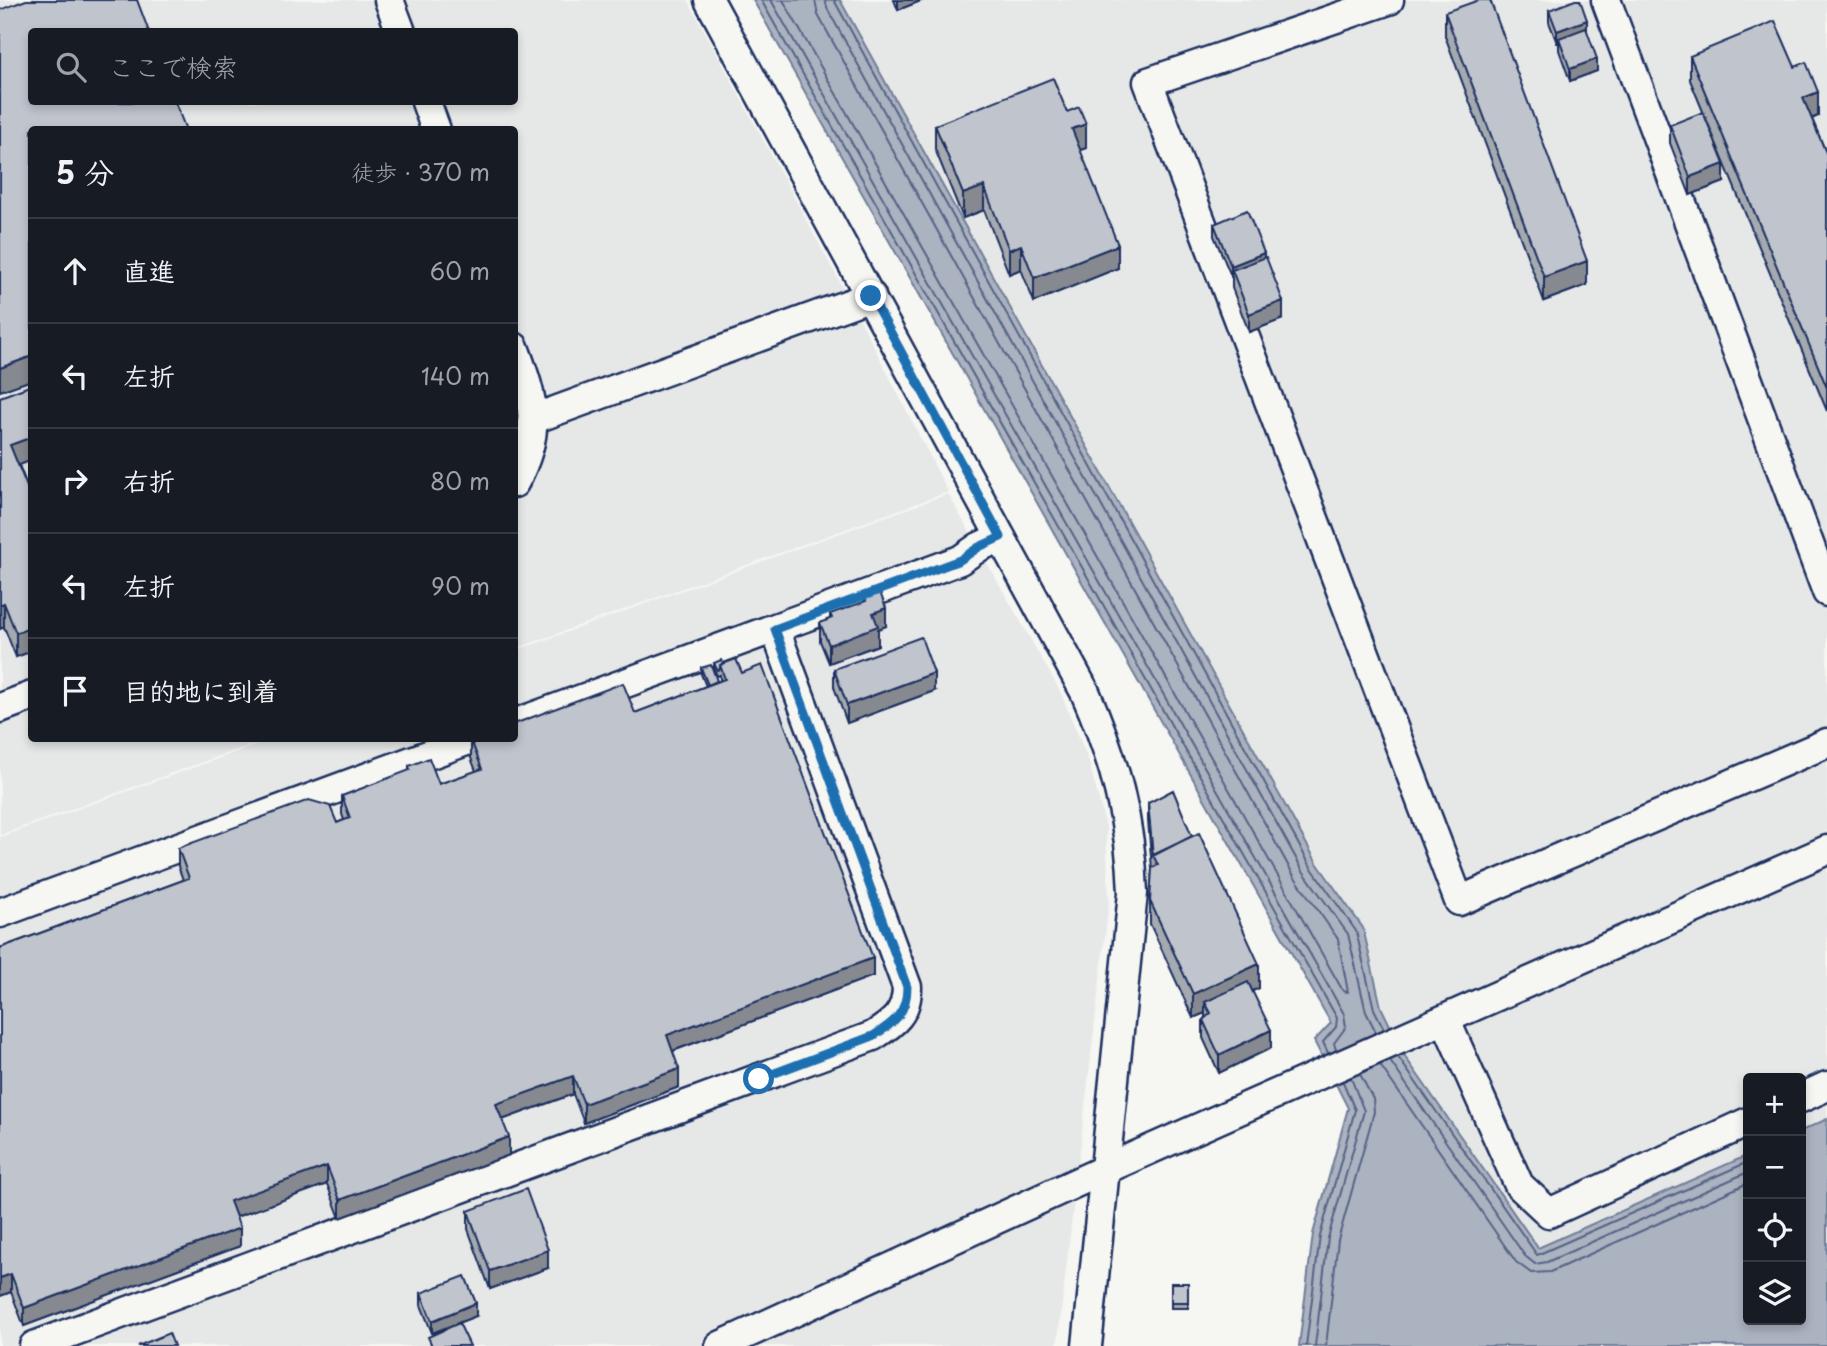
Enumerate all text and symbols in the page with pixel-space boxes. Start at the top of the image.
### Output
search box [28,28,518,105]
text: ここで検索 [108,47,238,86]
icon: search [52,48,90,86]
text: 5 分 [56,149,114,194]
text: 徒歩 · 370 m [351,154,490,189]
text: 直進 [123,251,175,290]
icon: ahead [56,252,94,290]
text: 60 m [430,253,490,288]
route end [855,280,886,311]
text: 左折 [123,356,175,395]
icon: left [56,357,94,395]
text: 140 m [421,358,490,393]
text: 右折 [123,461,175,500]
icon: right [56,462,94,500]
text: 80 m [430,463,490,498]
text: 左折 [123,566,175,605]
icon: left [56,567,94,605]
text: 90 m [431,568,490,603]
text: 目的地に到着 [123,671,279,710]
icon: arrive [56,672,94,710]
route start [743,1063,774,1094]
map controls [1743,1073,1806,1325]
button: + [1743,1073,1806,1136]
button: − [1743,1136,1806,1199]
button: locate [1743,1199,1806,1262]
button: layers [1743,1262,1806,1325]

